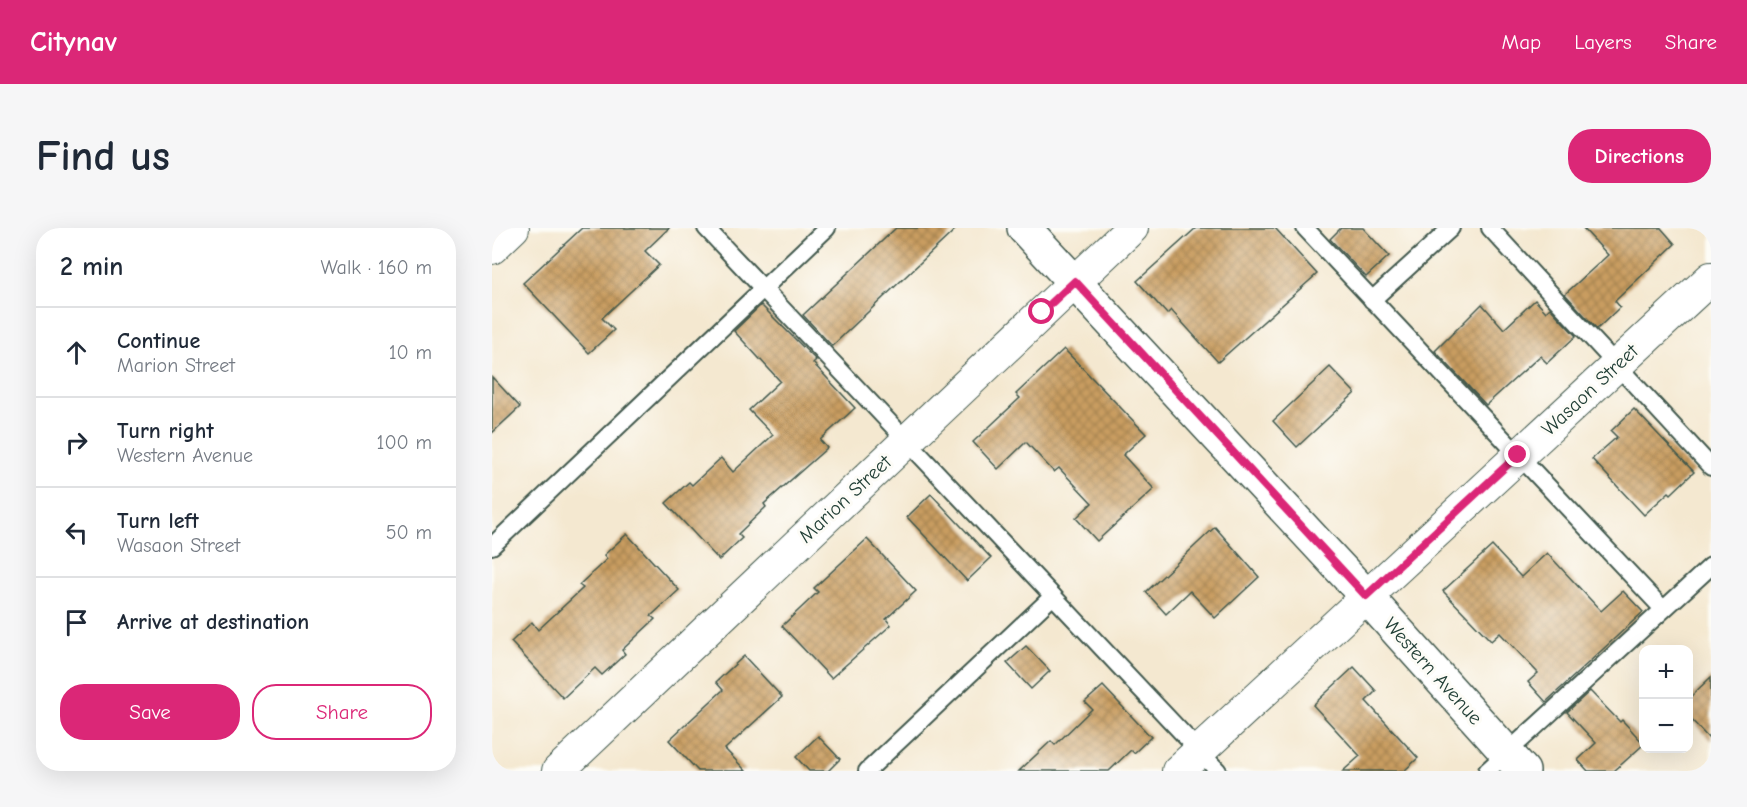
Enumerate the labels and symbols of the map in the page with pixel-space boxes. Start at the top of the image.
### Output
route start [1028,298,1054,324]
street label: Wasaon Street [1537,339,1644,440]
route end [1504,441,1530,467]
street label: Marion Street [794,449,897,548]
street label: Western Avenue [1379,613,1487,729]

